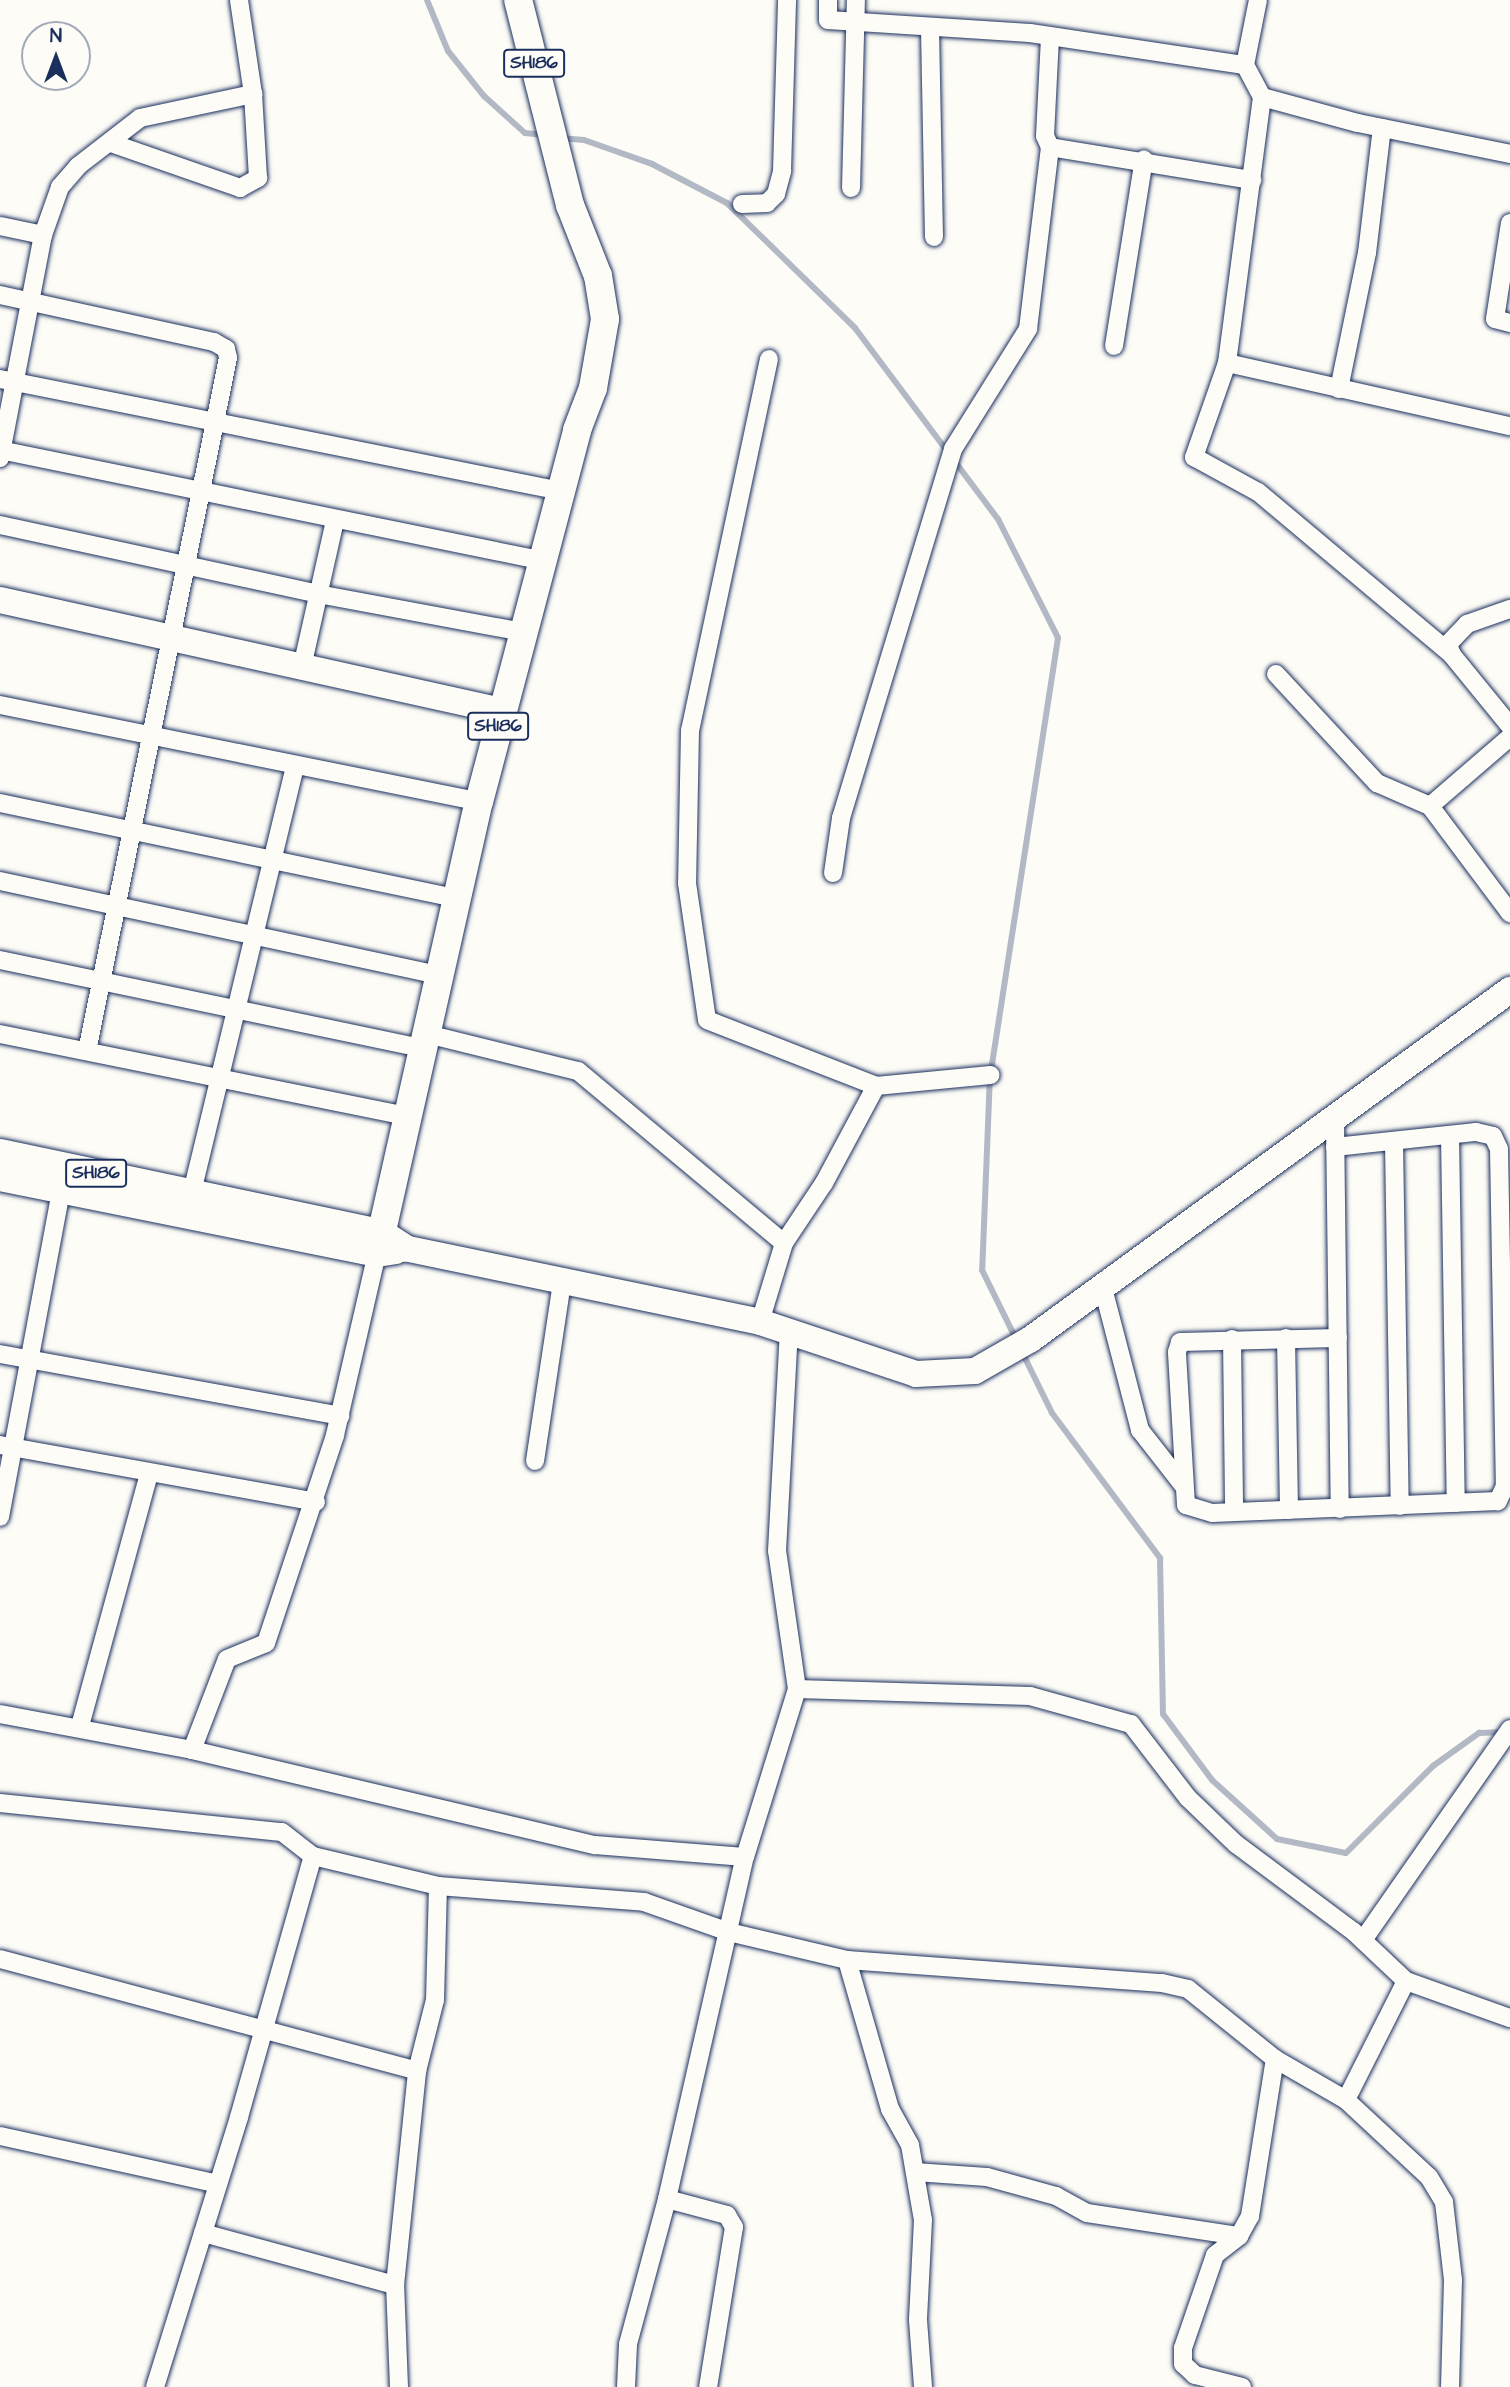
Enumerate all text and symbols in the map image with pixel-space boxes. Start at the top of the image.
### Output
north arrow [21,21,91,91]
text: N [50,23,62,50]
road number: SH186 [503,48,566,78]
road number: SH186 [466,712,530,740]
road number: SH186 [64,1158,128,1188]

